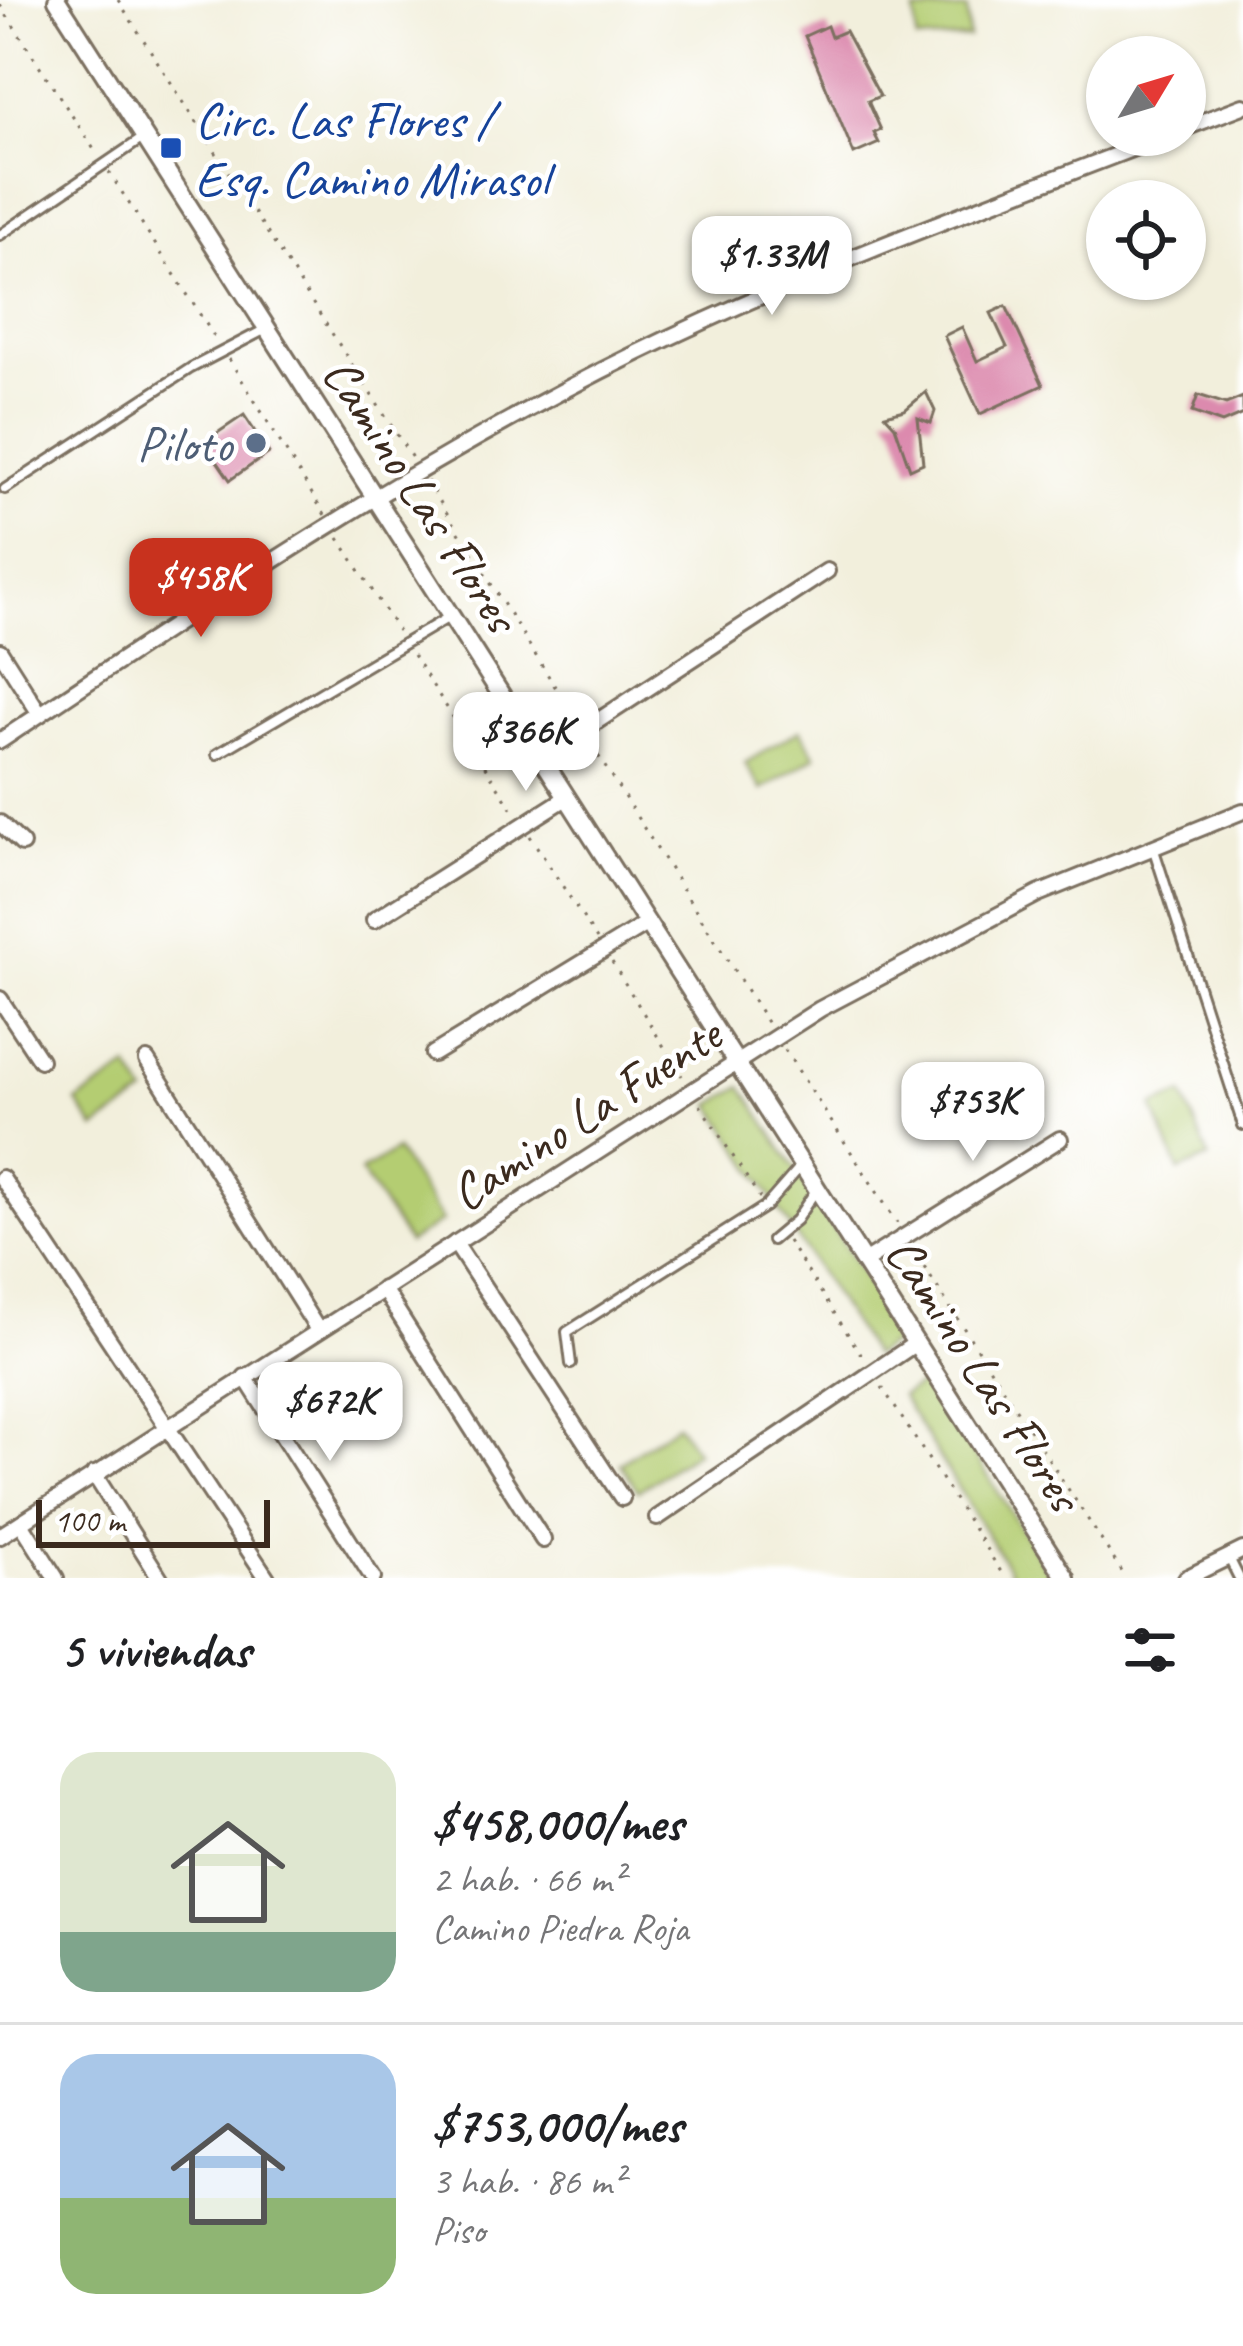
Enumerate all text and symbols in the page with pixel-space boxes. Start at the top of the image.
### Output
north arrow [1086,36,1206,156]
map controls [1086,36,1206,300]
place label: Circ. Las Flores / Esq. Camino Mirasol [195,88,557,211]
marker: Circ. Las Flores / Esq. Camino Mirasol [158,135,184,161]
button: locate [1086,180,1206,300]
pin: $1.33M [674,216,870,318]
text: $1.33M [719,230,825,279]
street label: Camino Las Flores [309,345,536,648]
place label: Piloto [137,412,235,476]
marker: Piloto [243,430,269,456]
pin: $458K [117,538,285,640]
text: $458K [156,552,246,601]
pin: $366K [442,692,610,794]
text: $366K [480,706,572,755]
street label: Camino La Fuente [438,1001,736,1225]
pin: $753K [889,1062,1057,1164]
text: $753K [928,1076,1018,1125]
street label: Camino Las Flores [872,1224,1099,1527]
pin: $672K [246,1362,414,1464]
text: $672K [285,1376,375,1425]
scale bar [36,1494,270,1547]
text: 100 m [54,1500,125,1542]
icon: filters [1117,1617,1183,1683]
text: 5 viviendas [60,1618,250,1682]
text: $458,000/mes [432,1791,683,1855]
icon: home [156,1800,300,1944]
text: 2 hab. · 66 m² [432,1855,624,1904]
text: Camino Piedra Roja [432,1904,689,1953]
text: $753,000/mes [432,2093,682,2157]
icon: home [156,2102,300,2246]
text: 3 hab. · 86 m² [432,2157,624,2206]
text: Piso [432,2206,485,2255]

